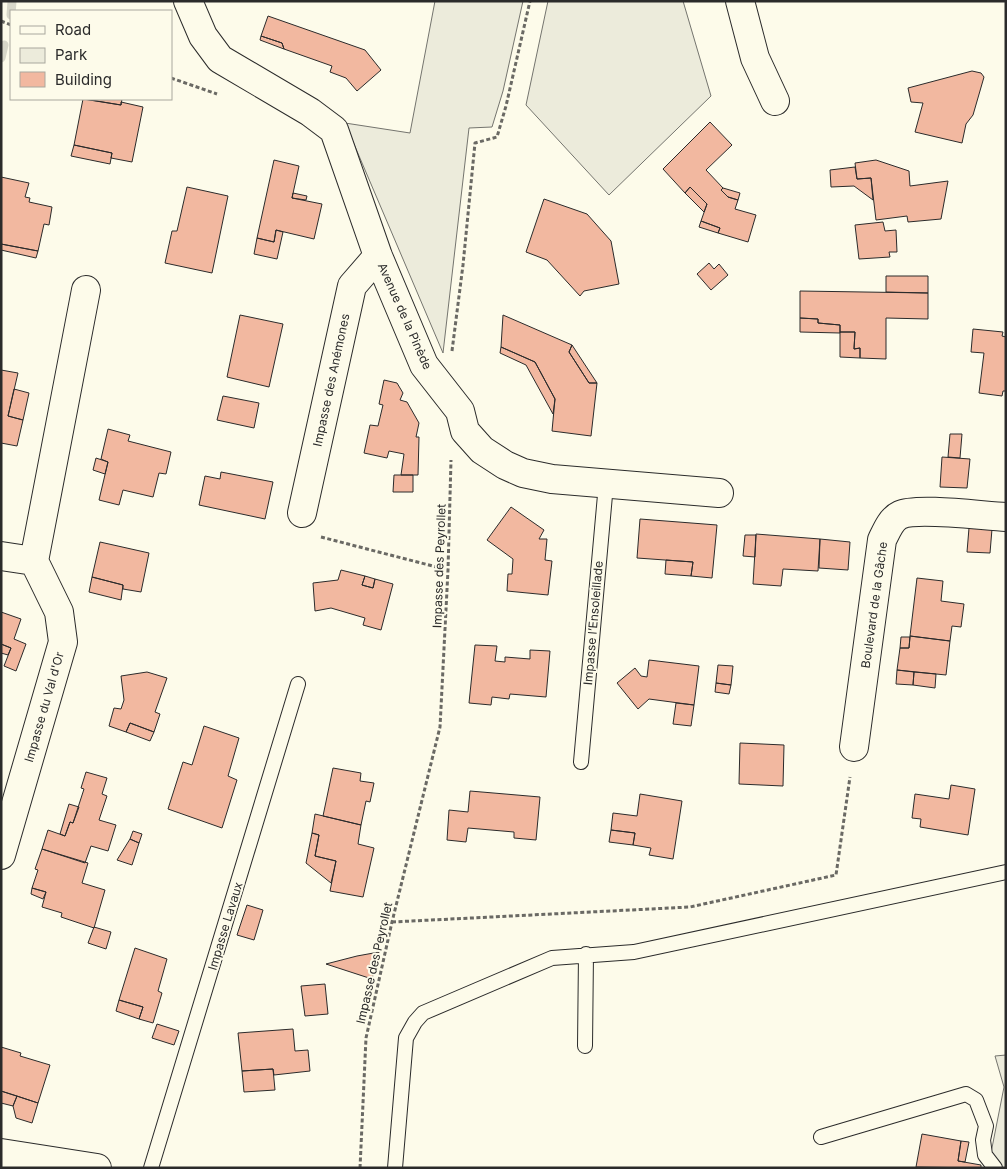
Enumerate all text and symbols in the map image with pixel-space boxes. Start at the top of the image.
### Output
legend [10,10,172,100]
text: Road [55,20,91,39]
text: Park [55,45,88,64]
text: Building [55,70,112,89]
street label: Avenue de la Pinède [375,260,435,372]
street label: Impasse des Anémones [310,312,352,448]
street label: Impasse des Peyrollet [429,504,449,628]
street label: Boulevard de la Gâche [858,541,890,669]
street label: Impasse l’Ensoleillade [580,560,606,686]
street label: Impasse du Val d'Or [21,650,67,764]
street label: Impasse Lavaux [204,880,246,972]
street label: Impasse des Peyrollet [353,901,395,1025]

